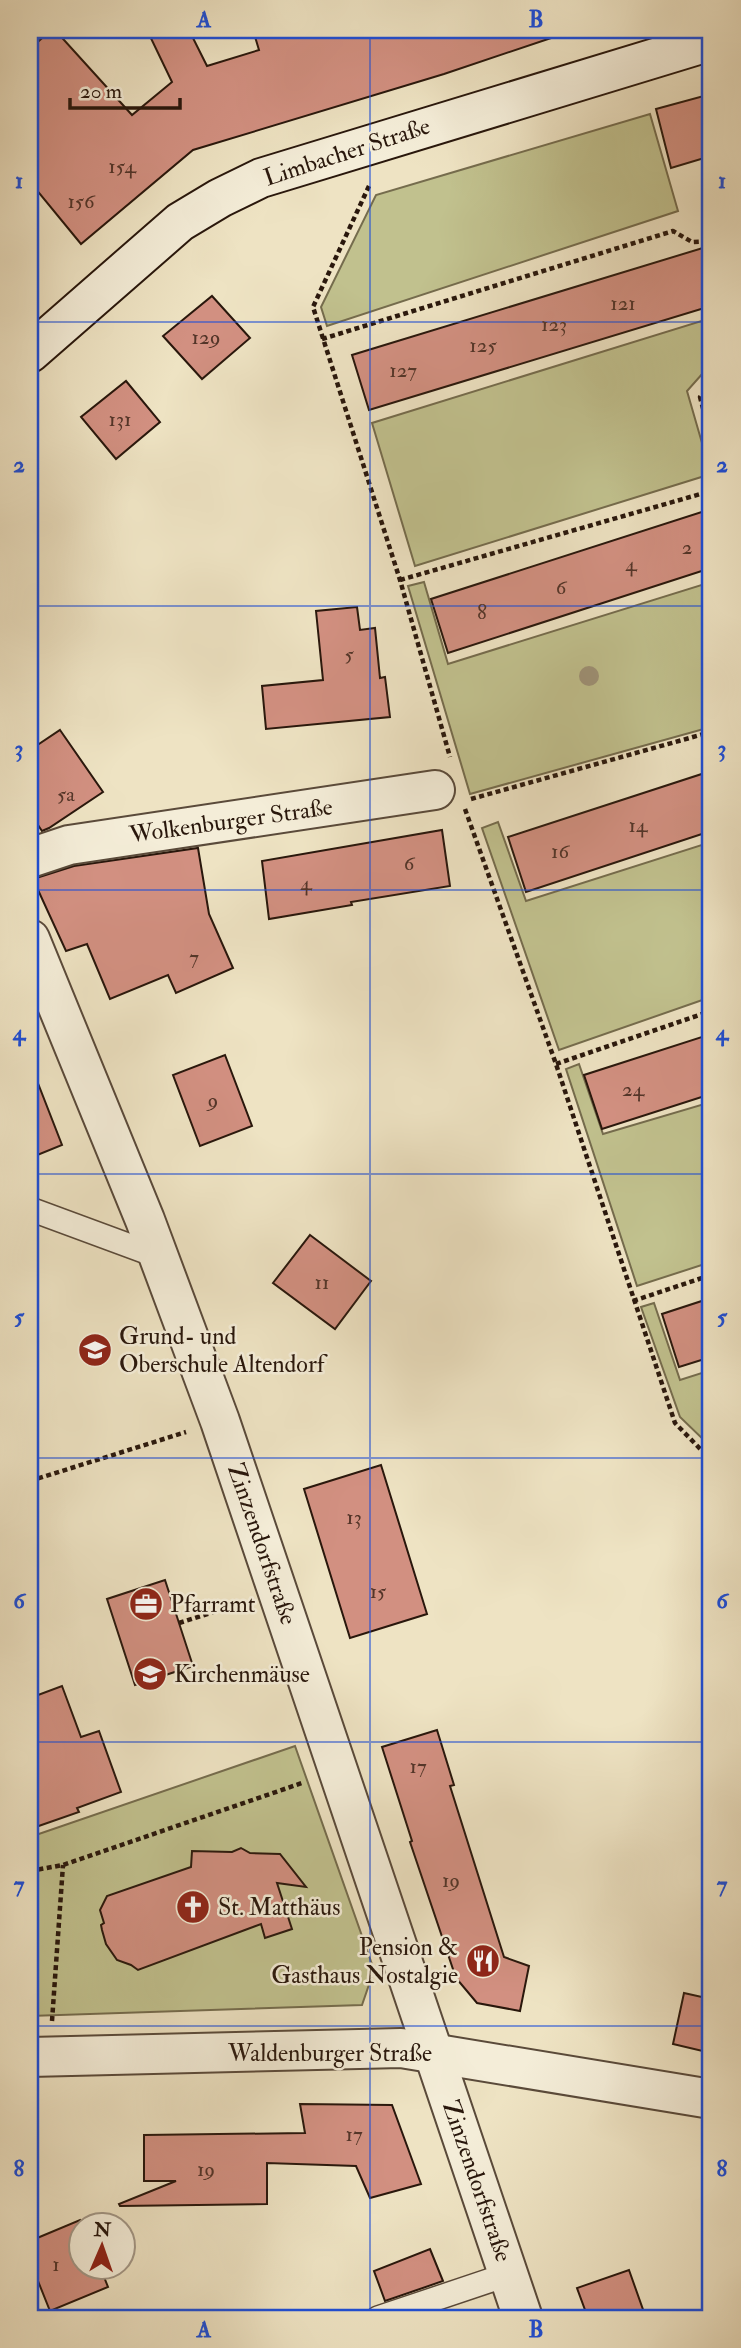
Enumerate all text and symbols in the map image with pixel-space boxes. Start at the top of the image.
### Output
text: A [196,5,212,34]
text: B [528,5,544,34]
scale bar [70,66,180,110]
text: 20 m [80,78,122,105]
street label: Limbacher Straße [260,111,434,193]
house number: 154 [108,153,137,180]
text: 1 [15,166,23,195]
text: 1 [718,166,726,195]
house number: 156 [67,188,96,215]
house number: 121 [610,290,636,317]
house number: 123 [541,311,567,338]
house number: 129 [192,324,220,351]
house number: 125 [469,332,497,359]
house number: 127 [389,357,417,384]
house number: 131 [108,406,132,433]
text: 2 [13,450,25,479]
text: 2 [716,450,728,479]
house number: 2 [682,534,692,561]
house number: 4 [625,551,638,578]
house number: 6 [556,574,568,601]
house number: 8 [477,599,487,626]
house number: 5 [344,641,354,668]
text: 3 [15,734,23,763]
text: 3 [718,734,726,763]
house number: 5a [57,781,75,808]
street label: Wolkenburger Straße [126,791,335,851]
house number: 14 [629,812,649,839]
house number: 16 [551,838,570,865]
house number: 6 [404,850,416,877]
house number: 4 [300,870,313,897]
house number: 7 [189,944,199,971]
text: 4 [12,1018,27,1047]
text: 4 [715,1018,730,1047]
house number: 24 [622,1076,646,1103]
house number: 9 [206,1087,218,1114]
house number: 11 [315,1269,330,1296]
text: 5 [14,1302,25,1331]
text: 5 [717,1302,728,1331]
place label: Grund- und Oberschule Altendorf [119,1321,328,1380]
school or university icon: Grund- und Oberschule Altendorf [76,1331,114,1369]
street label: Zinzendorfstraße [220,1459,304,1629]
house number: 13 [346,1504,362,1531]
house number: 15 [370,1578,387,1605]
office icon: Pfarramt [127,1585,165,1623]
text: 6 [13,1586,27,1615]
text: 6 [716,1586,730,1615]
place label: Pfarramt [170,1589,256,1620]
school or university icon: Kirchenmäuse [131,1655,169,1693]
place label: Kirchenmäuse [174,1659,310,1690]
house number: 17 [409,1753,427,1780]
house number: 19 [442,1867,460,1894]
text: 7 [14,1870,25,1899]
text: 7 [717,1870,728,1899]
church icon: St. Matthäus [174,1888,212,1926]
place label: St. Matthäus [218,1892,340,1923]
place label: Pension & Gasthaus Nostalgie [271,1932,458,1991]
restaurant icon: Pension & Gasthaus Nostalgie [464,1942,502,1980]
street label: Waldenburger Straße [227,2038,432,2069]
street label: Zinzendorfstraße [435,2096,519,2266]
house number: 17 [345,2121,363,2148]
text: 8 [14,2154,25,2183]
text: 8 [717,2154,728,2183]
house number: 19 [197,2156,215,2183]
north arrow [66,2212,136,2282]
text: N [93,2218,112,2242]
house number: 1 [52,2251,60,2278]
text: A [196,2315,212,2344]
text: B [528,2315,544,2344]

